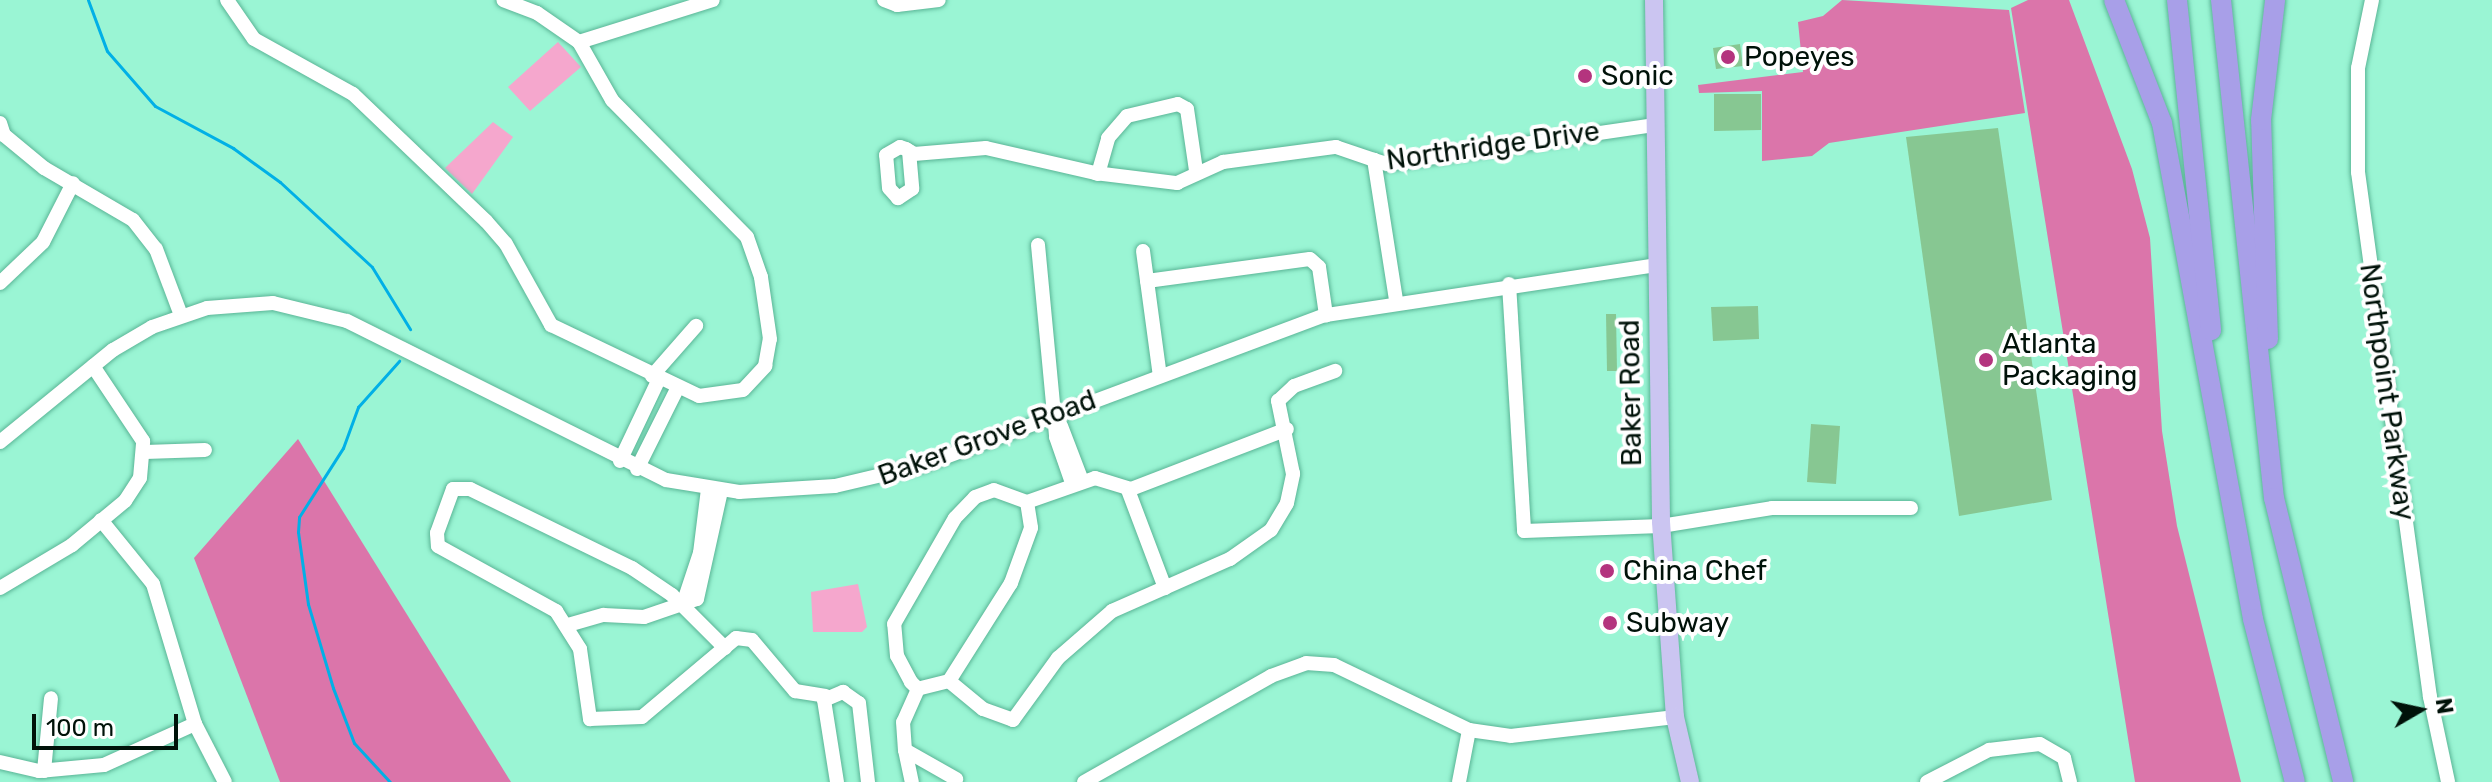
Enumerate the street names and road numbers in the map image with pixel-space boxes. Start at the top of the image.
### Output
street label: Northridge Drive [1384,114,1602,178]
street label: Northpoint Parkway [2352,261,2422,523]
street label: Baker Road [1613,319,1649,467]
street label: Baker Grove Road [873,383,1101,493]

